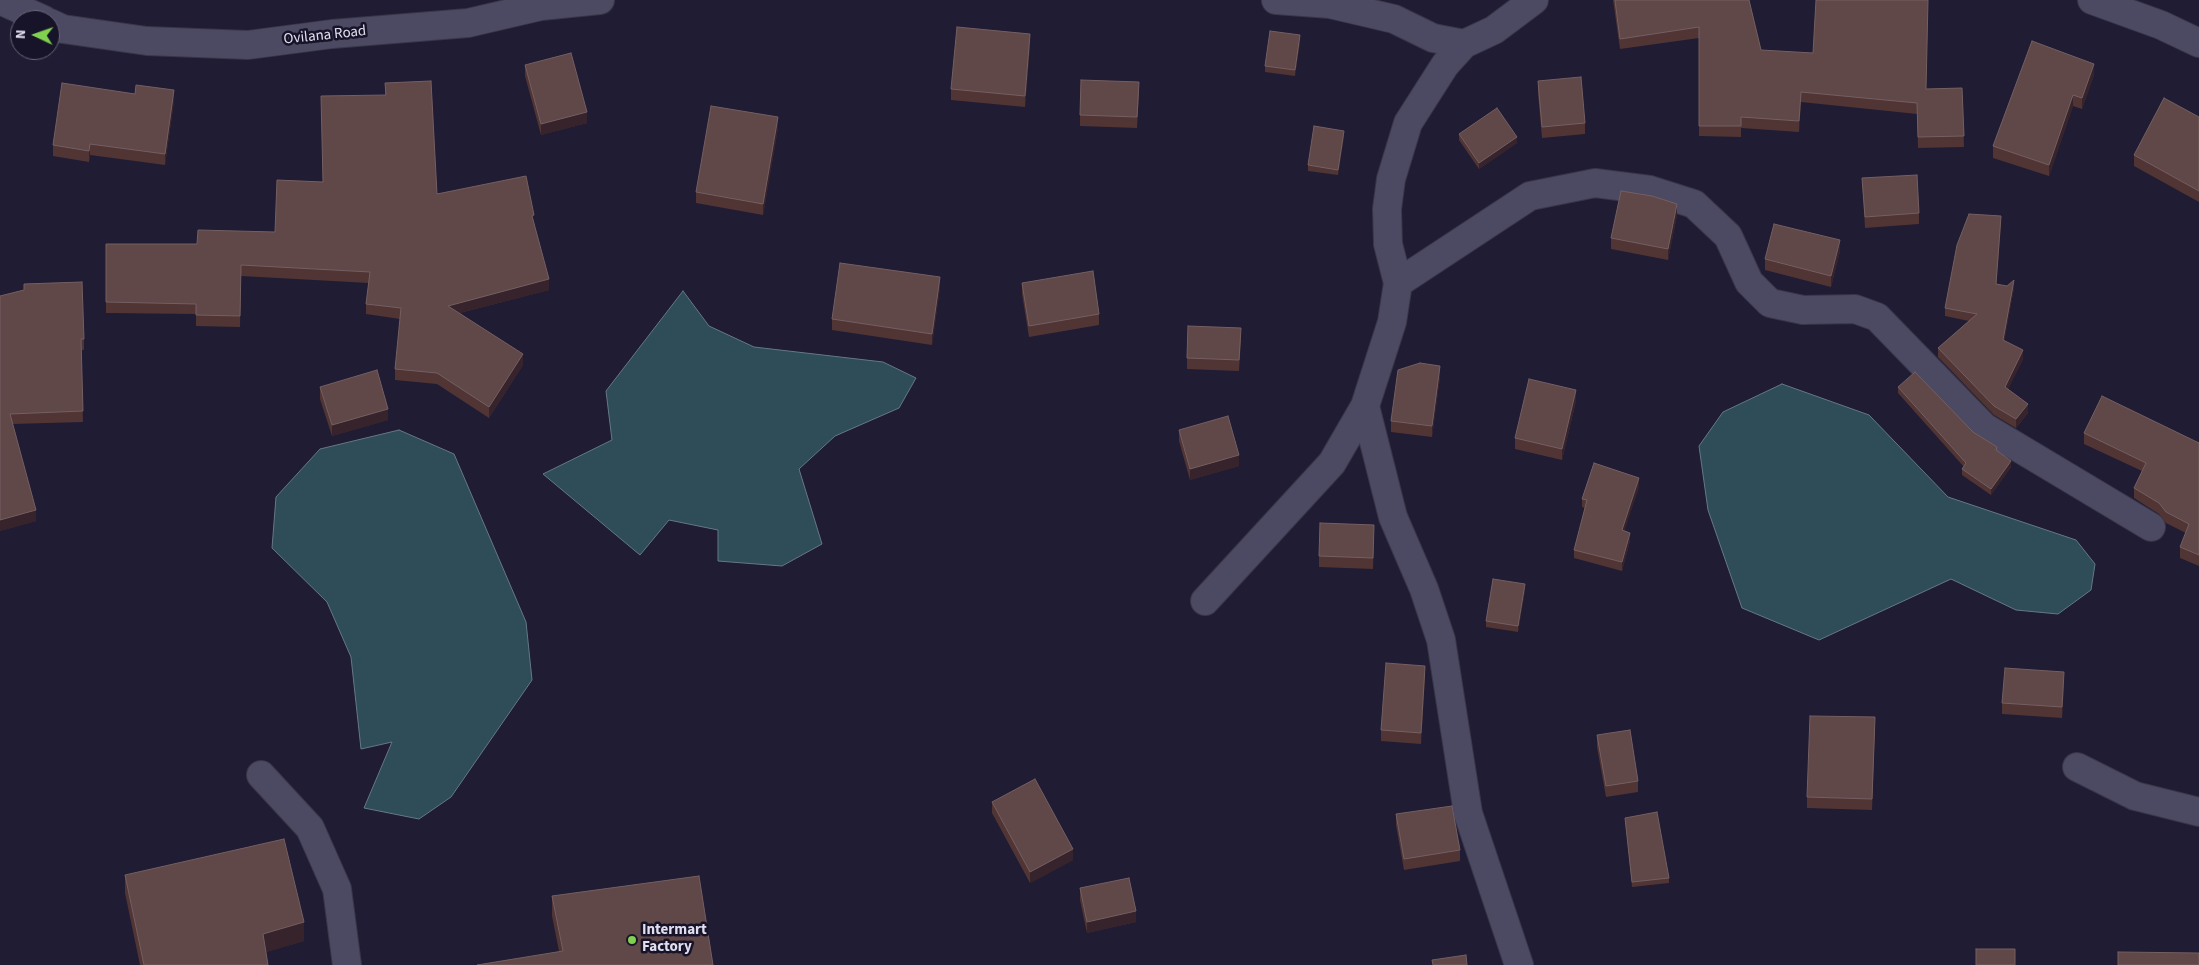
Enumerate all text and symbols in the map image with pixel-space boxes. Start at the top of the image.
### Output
north arrow [10,10,60,60]
street label: Ovilana Road [283,23,367,49]
text: N [11,29,31,39]
place label: Intermart Factory [642,922,707,957]
marker: Intermart Factory [626,934,638,946]

